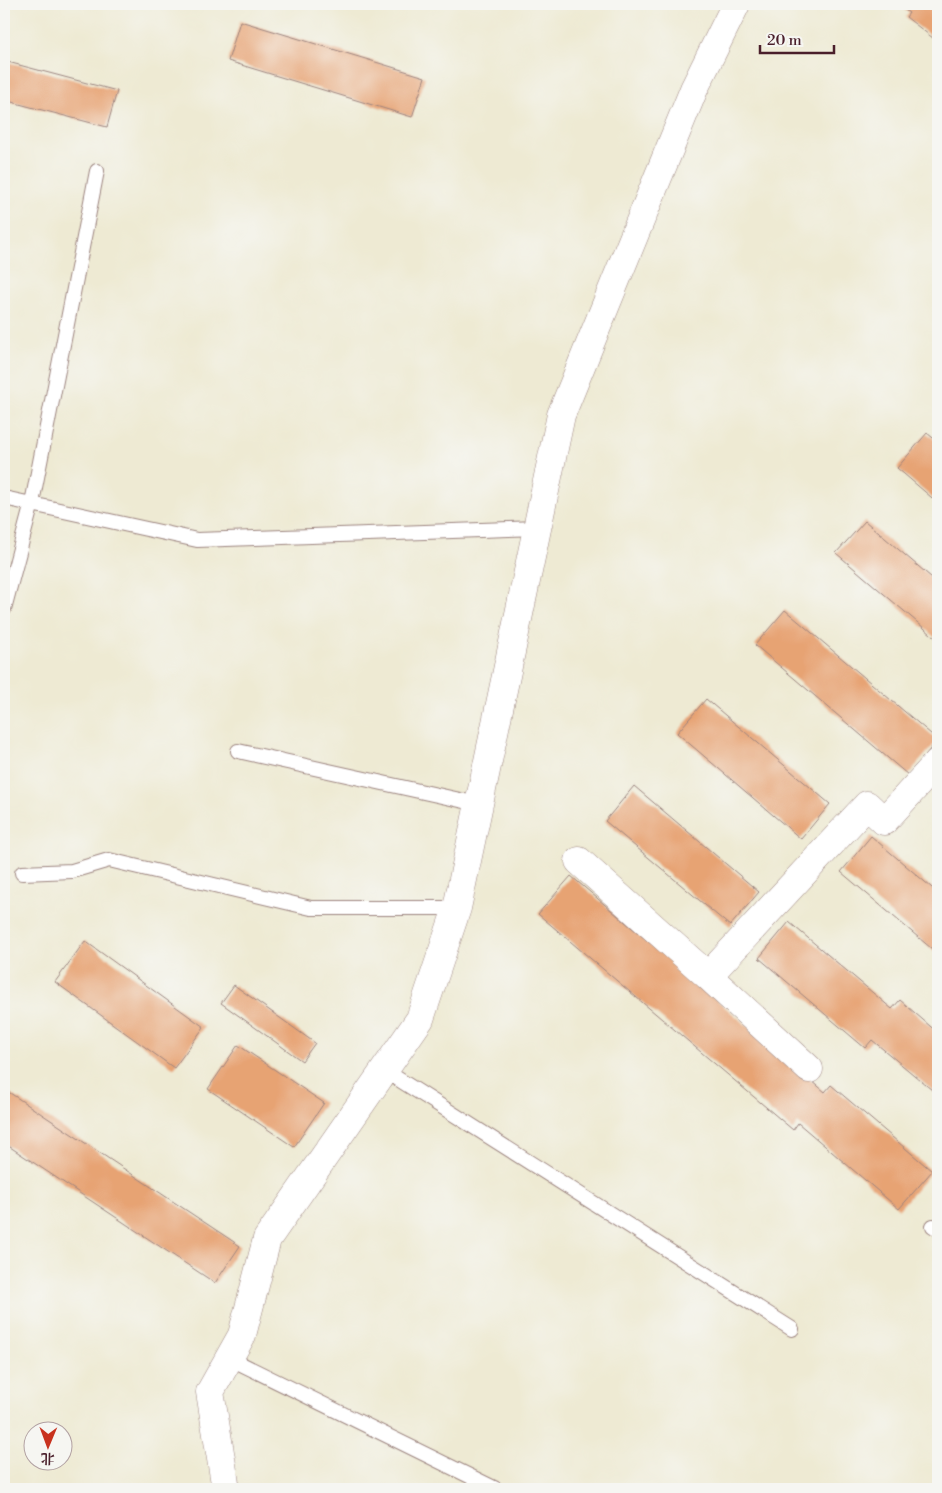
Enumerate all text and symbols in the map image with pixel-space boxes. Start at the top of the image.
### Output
scale bar [760,22,833,54]
text: 20 m [767,31,802,50]
north arrow [22,1420,72,1470]
text: 北 [41,1449,55,1467]

